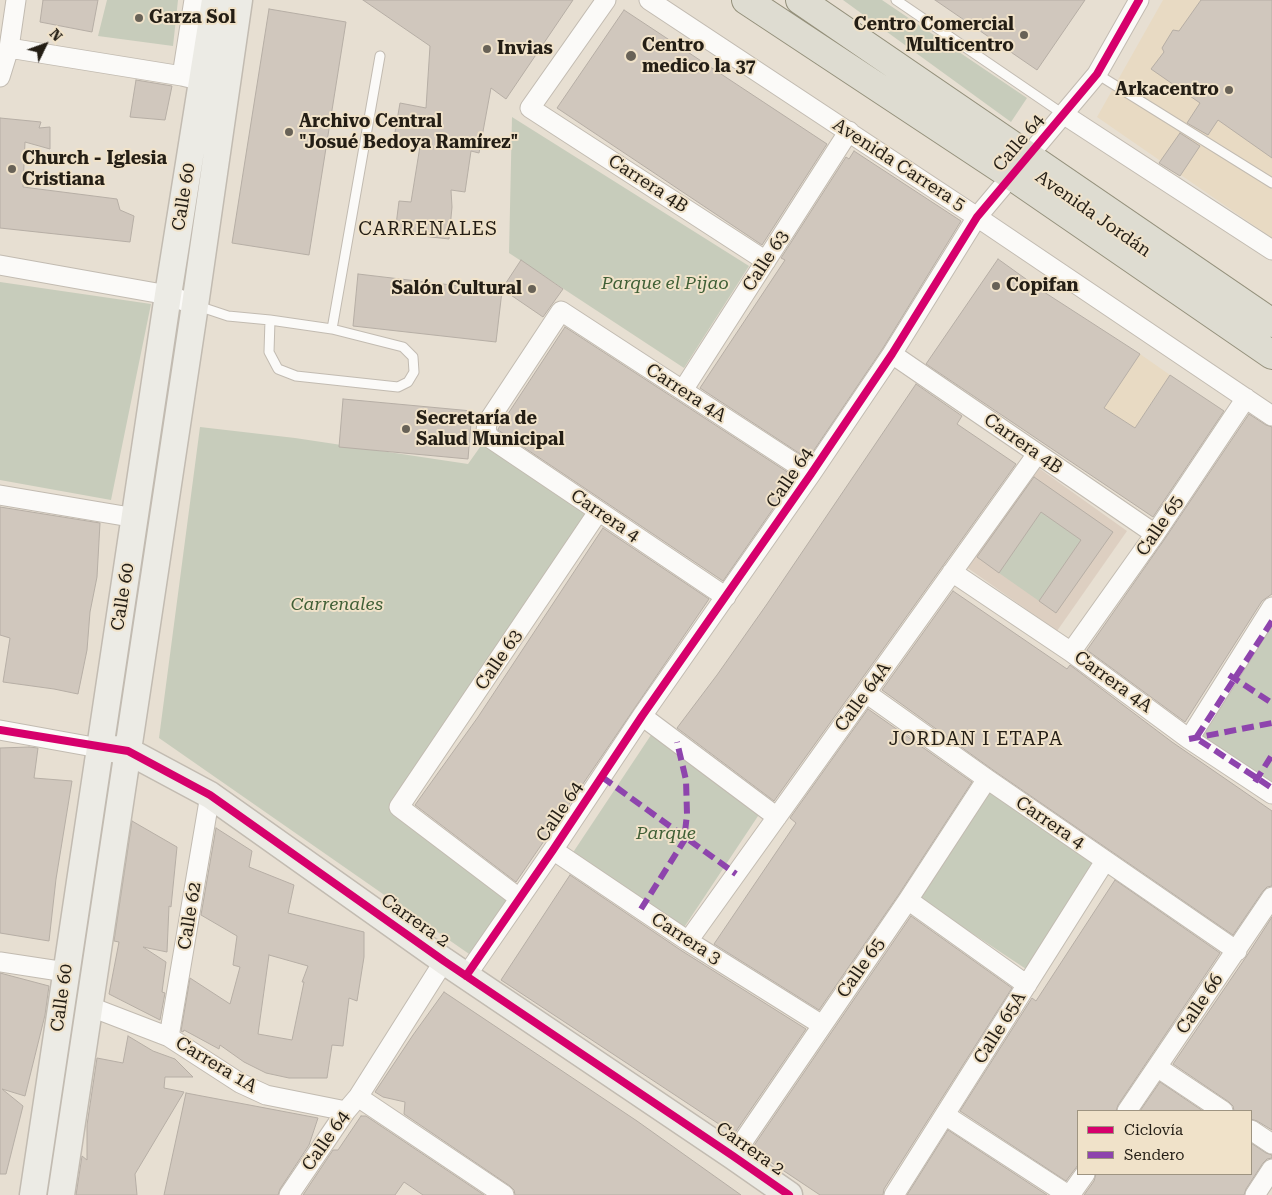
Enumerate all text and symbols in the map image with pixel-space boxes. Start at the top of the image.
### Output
place label: Garza Sol [149,7,236,29]
marker: Garza Sol [133,12,145,24]
place label: Centro Comercial Multicentro [854,14,1014,56]
north arrow [20,20,70,70]
text: N [47,26,66,44]
marker: Centro Comercial Multicentro [1018,29,1030,41]
place label: Centro medico la 37 [642,35,756,78]
place label: Invias [497,38,553,60]
marker: Invias [481,43,493,55]
marker: Centro medico la 37 [624,49,638,63]
place label: Arkacentro [1115,79,1219,101]
marker: Arkacentro [1223,84,1235,96]
street label: Calle 64 [989,110,1049,176]
place label: Archivo Central "Josué Bedoya Ramírez" [299,111,518,154]
street label: Avenida Carrera 5 [829,114,969,216]
marker: Archivo Central "Josué Bedoya Ramírez" [283,126,295,138]
place label: Church - Iglesia Cristiana [22,148,167,190]
street label: Carrera 4B [604,150,692,218]
street label: Calle 60 [168,162,200,232]
marker: Church - Iglesia Cristiana [6,163,18,175]
street label: Avenida Jordán [1031,166,1155,262]
district label: CARRENALES [357,218,499,240]
street label: Calle 63 [738,226,794,296]
park label: Parque el Pijao [601,273,729,295]
place label: Copifan [1006,275,1079,297]
place label: Salón Cultural [392,278,522,300]
marker: Copifan [990,280,1002,292]
marker: Salón Cultural [526,283,538,295]
street label: Carrera 4A [642,359,730,427]
place label: Secretaría de Salud Municipal [416,408,564,450]
street label: Carrera 4B [980,409,1066,479]
marker: Secretaría de Salud Municipal [400,423,412,435]
street label: Calle 64 [762,444,818,512]
street label: Carrera 4 [566,485,644,547]
street label: Calle 65 [1132,492,1188,560]
street label: Calle 60 [107,562,139,632]
park label: Carrenales [291,594,383,616]
street label: Calle 63 [471,626,527,694]
street label: Carrera 4A [1070,646,1156,718]
street label: Calle 64A [830,658,896,736]
district label: JORDAN I ETAPA [887,728,1065,750]
street label: Calle 64 [532,778,588,846]
street label: Carrera 4 [1011,792,1089,854]
park label: Parque [636,823,696,845]
street label: Calle 62 [174,881,206,951]
street label: Carrera 2 [377,890,453,952]
street label: Carrera 3 [647,908,725,970]
street label: Calle 65 [833,934,889,1002]
street label: Calle 60 [47,963,77,1033]
street label: Calle 66 [1172,970,1228,1038]
street label: Calle 65A [969,988,1031,1068]
street label: Carrera 1A [171,1032,261,1098]
street label: Calle 64 [298,1107,354,1175]
legend [1077,1110,1252,1175]
street label: Carrera 2 [712,1118,788,1180]
text: Ciclovía [1124,1121,1183,1139]
text: Sendero [1124,1146,1185,1164]

